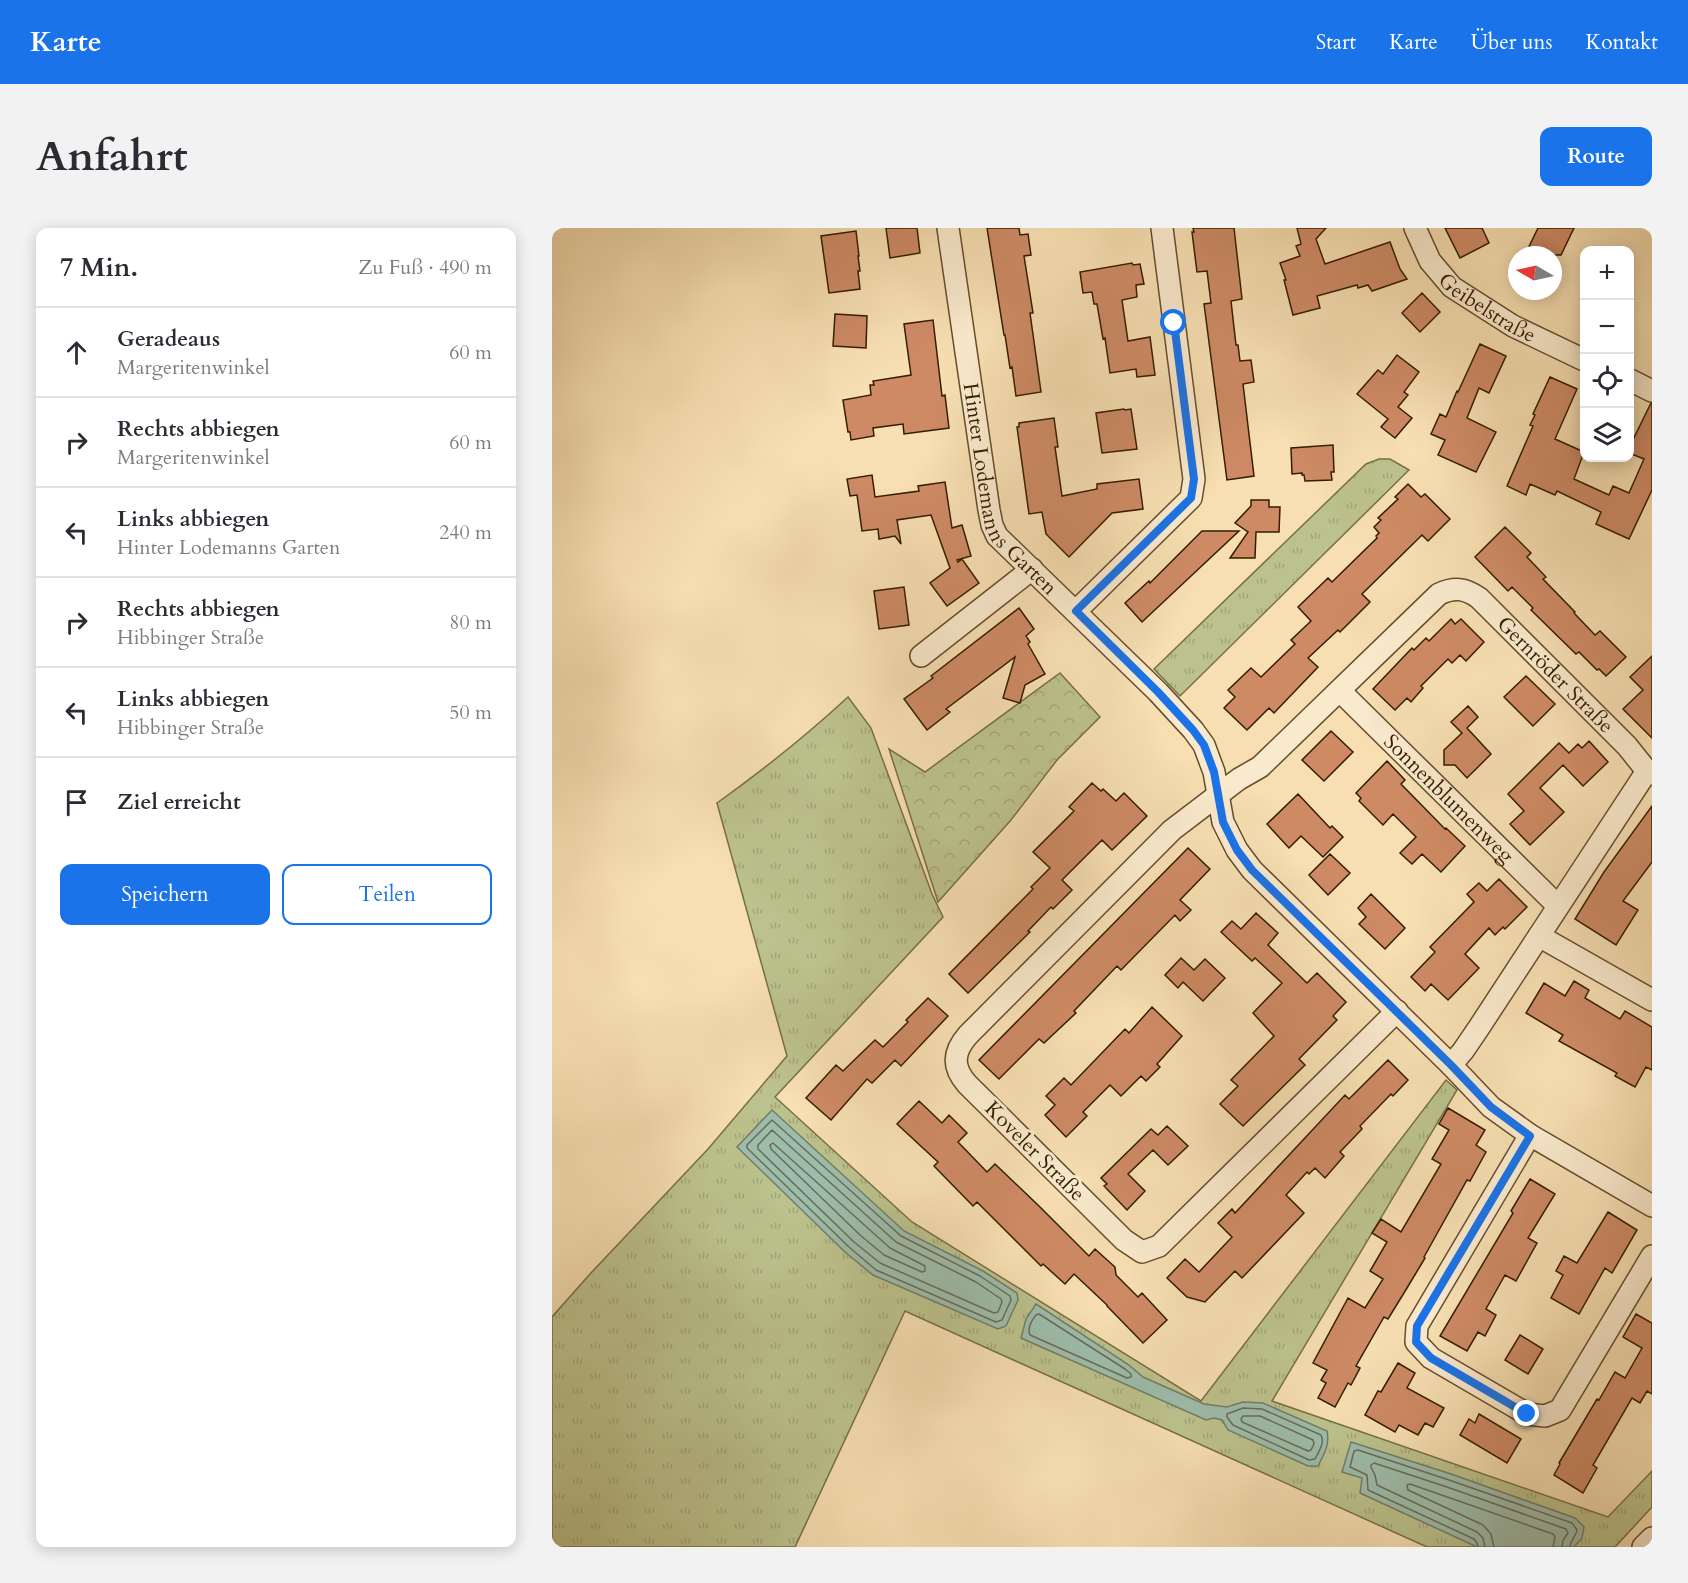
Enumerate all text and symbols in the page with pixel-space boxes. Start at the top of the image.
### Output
text: Karte [30,23,102,61]
text: Start [1316,28,1356,57]
text: Karte [1389,28,1438,57]
text: Über uns [1471,28,1553,57]
text: Kontakt [1586,28,1658,57]
button: Route [1540,127,1652,186]
text: Anfahrt [36,128,188,185]
north arrow [1508,246,1562,300]
map controls [1580,246,1634,462]
button: + [1580,246,1634,300]
text: 7 Min. [60,250,138,285]
text: Zu Fuß · 490 m [358,254,492,281]
street label: Geibelstraße [1431,267,1540,350]
button: − [1580,300,1634,354]
route start [1160,309,1186,335]
text: Geradeaus [117,324,220,354]
icon: ahead [60,336,93,369]
text: 60 m [449,339,492,366]
text: Margeritenwinkel [117,354,270,381]
button: locate [1580,354,1634,408]
street label: Hinter Lodemanns Garten [956,381,1063,602]
button: layers [1580,408,1634,462]
text: Rechts abbiegen [117,414,280,444]
icon: right [60,426,93,459]
text: 60 m [449,429,492,456]
text: Margeritenwinkel [117,444,270,471]
text: Links abbiegen [117,504,269,534]
icon: left [60,516,93,549]
text: 240 m [439,519,492,546]
text: Hinter Lodemanns Garten [117,534,340,561]
text: Rechts abbiegen [117,594,280,624]
icon: right [60,606,93,639]
text: 80 m [449,609,492,636]
street label: Gernröder Straße [1490,610,1620,740]
text: Hibbinger Straße [117,624,264,651]
text: Links abbiegen [117,684,269,714]
icon: left [60,696,93,729]
text: 50 m [449,699,492,726]
text: Hibbinger Straße [117,714,264,741]
street label: Sonnenblumenweg [1377,728,1520,870]
icon: arrive [60,786,93,819]
text: Ziel erreicht [117,787,241,817]
button: Speichern [60,864,270,925]
button: Teilen [282,864,492,925]
street label: Koveler Straße [978,1095,1091,1208]
route end [1513,1400,1539,1426]

